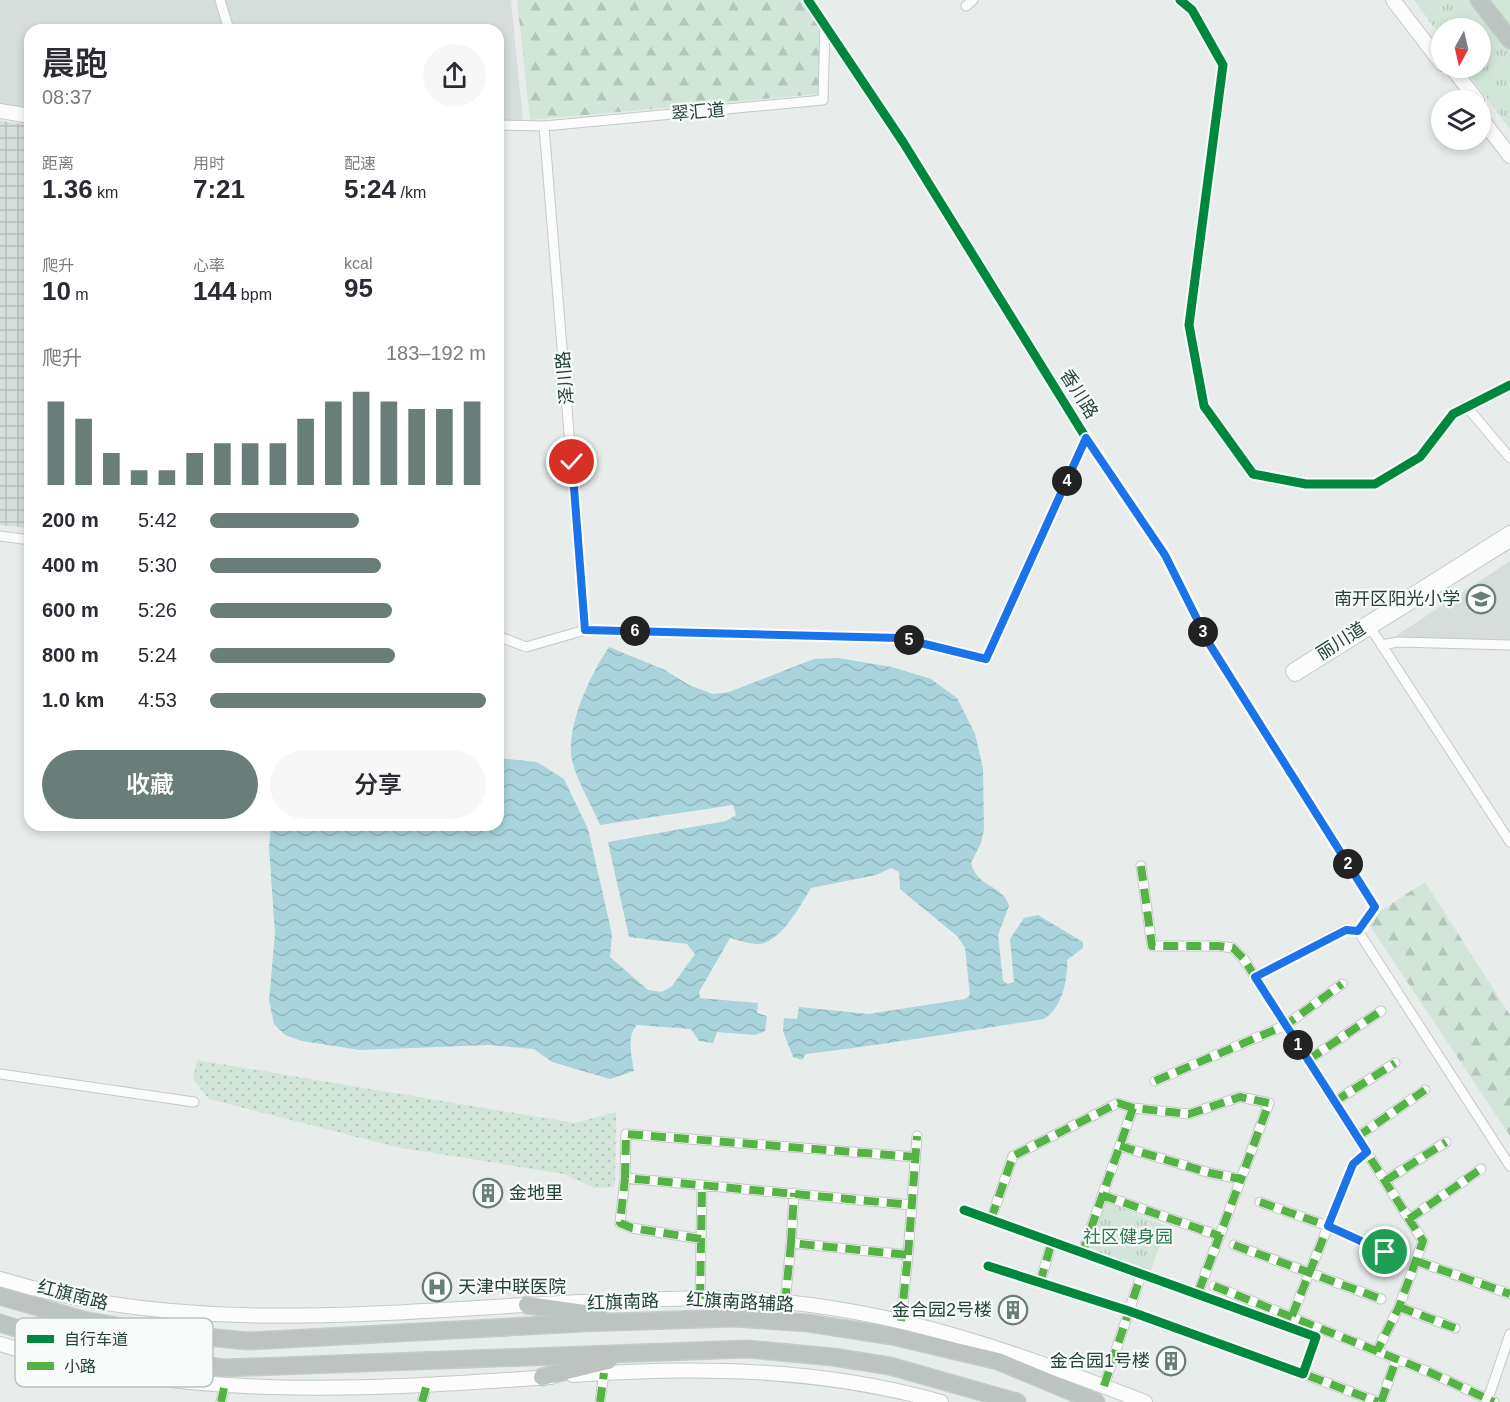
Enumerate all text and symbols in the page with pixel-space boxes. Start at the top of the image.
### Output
north arrow [1431,18,1491,78]
map controls [1431,18,1491,150]
button: share [423,44,486,107]
text: 晨跑 [42,45,108,82]
text: 08:37 [42,86,92,108]
button: layers [1431,90,1491,150]
street label: 翠汇道 [670,100,726,124]
text: 距离 [42,155,74,172]
text: 用时 [193,155,225,172]
text: 配速 [344,155,376,172]
text: 1.36 [42,174,93,204]
text: 7:21 [193,174,245,204]
text: 5:24 [344,174,396,204]
text: km [93,184,118,201]
text: /km [396,184,426,201]
text: kcal [344,255,372,272]
text: 爬升 [42,257,74,274]
text: 心率 [193,257,225,274]
text: 95 [344,273,373,303]
text: 10 [42,276,71,306]
text: 144 [193,276,236,306]
text: m [71,286,89,303]
text: bpm [236,286,272,303]
text: 183–192 m [386,342,486,364]
text: 爬升 [42,347,82,369]
street label: 泽川路 [553,350,577,406]
street label: 香川路 [1056,366,1102,422]
pin [546,436,597,487]
icon: check [555,445,588,478]
pin: 4 [1052,466,1082,496]
text: 4 [1063,472,1071,489]
text: 200 m [42,509,99,531]
text: 5:42 [138,509,177,531]
text: 400 m [42,554,99,576]
text: 5:30 [138,554,177,576]
school or university icon: 南开区阳光小学 [1465,583,1497,615]
place label: 南开区阳光小学 [1334,589,1460,609]
text: 600 m [42,599,99,621]
text: 5:26 [138,599,177,621]
pin: 6 [620,616,650,646]
pin: 3 [1188,617,1218,647]
street label: 丽川道 [1313,618,1369,664]
text: 6 [631,622,639,639]
text: 3 [1199,623,1207,640]
pin: 5 [894,625,924,655]
text: 5 [905,631,913,648]
text: 800 m [42,644,99,666]
text: 5:24 [138,644,177,666]
text: 1.0 km [42,689,104,711]
text: 4:53 [138,689,177,711]
button: 收藏 [42,750,258,819]
button: 分享 [270,750,486,819]
pin: 2 [1333,849,1363,879]
text: 2 [1344,855,1352,872]
pin: 1 [1283,1030,1313,1060]
text: 1 [1294,1036,1302,1053]
building icon: 金地里 [472,1177,504,1209]
place label: 金地里 [509,1183,563,1203]
pin [1359,1226,1410,1277]
park label: 社区健身园 [1083,1227,1173,1247]
icon: arrive [1368,1235,1401,1268]
hospital icon: 天津中联医院 [421,1271,453,1303]
street label: 红旗南路 [36,1277,110,1313]
place label: 天津中联医院 [458,1277,566,1297]
street label: 红旗南路辅路 [686,1289,794,1315]
street label: 红旗南路 [587,1291,659,1313]
building icon: 金合园2号楼 [997,1294,1029,1326]
place label: 金合园2号楼 [892,1300,992,1320]
legend [15,1318,213,1387]
text: 自行车道 [64,1331,128,1348]
building icon: 金合园1号楼 [1155,1345,1187,1377]
place label: 金合园1号楼 [1050,1351,1150,1371]
text: 小路 [64,1358,96,1375]

